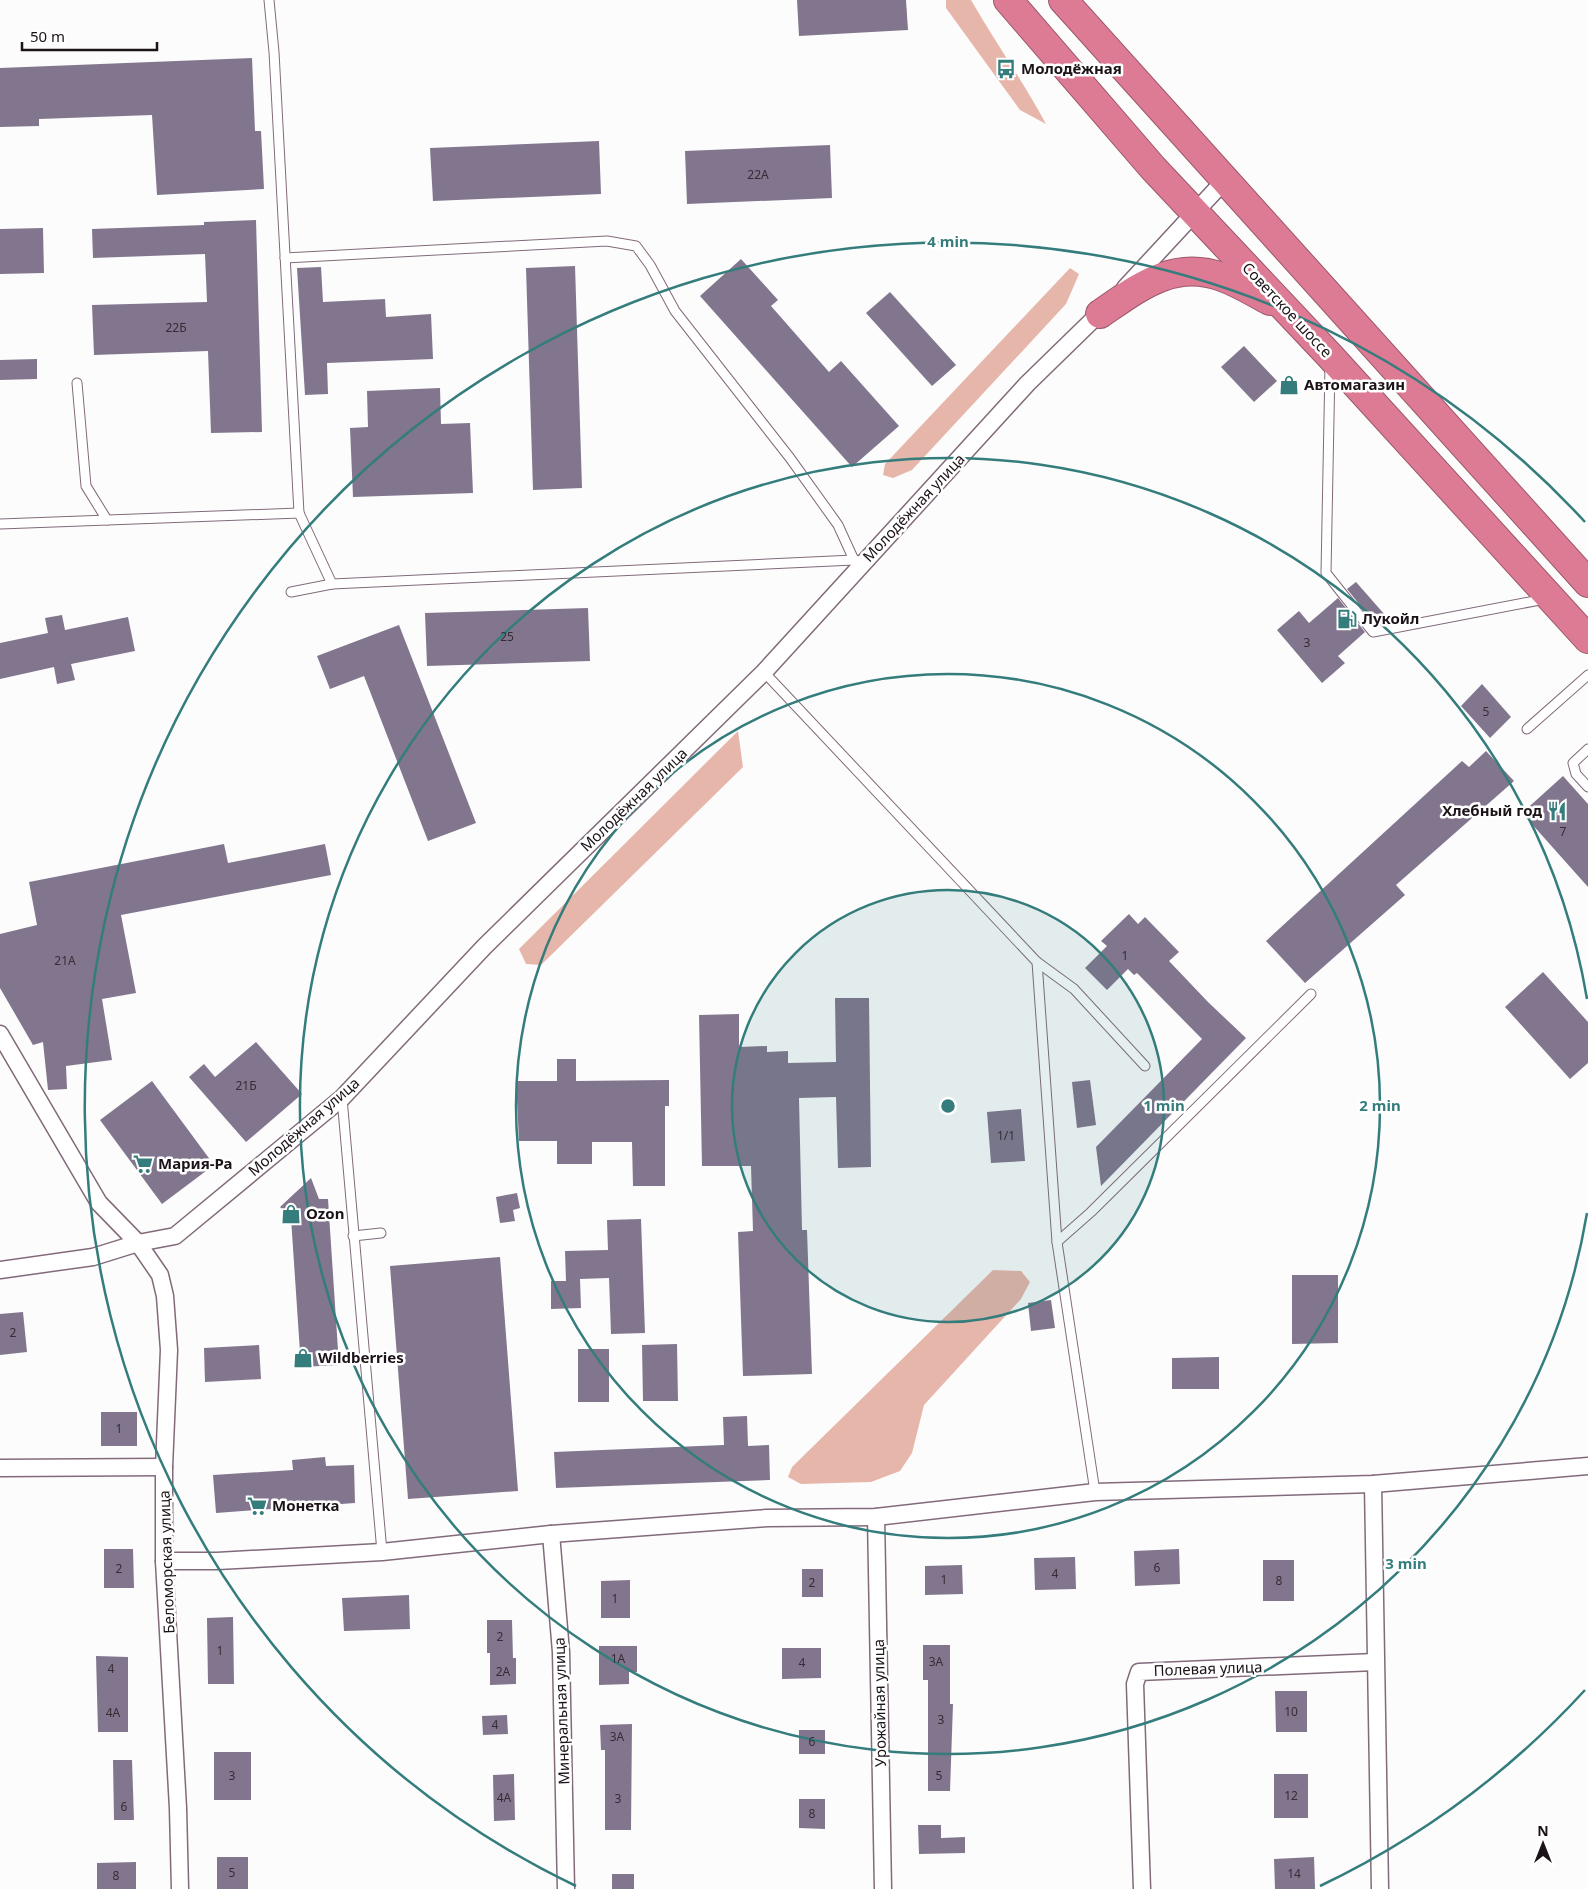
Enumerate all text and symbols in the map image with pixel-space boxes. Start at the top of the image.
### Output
scale bar [22,20,158,52]
text: 50 m [30,26,65,46]
bus stop icon: Молодёжная [995,58,1017,80]
place label: Молодёжная [1021,58,1122,78]
house number: 22А [747,166,769,183]
text: 4 min [927,231,969,251]
street label: Советское шоссе [1238,257,1337,361]
house number: 22Б [165,319,187,336]
shop icon: Автомагазин [1278,374,1300,396]
place label: Автомагазин [1304,374,1405,394]
street label: Молодёжная улица [858,449,969,566]
fuel station icon: Лукойл [1336,608,1358,630]
place label: Лукойл [1362,608,1419,628]
house number: 25 [500,628,514,645]
house number: 3 [1304,634,1311,651]
house number: 5 [1483,703,1490,720]
street label: Молодёжная улица [576,743,691,856]
place label: Хлебный год [1442,800,1542,820]
restaurant icon: Хлебный год [1546,800,1568,822]
house number: 7 [1560,823,1567,840]
house number: 1 [1122,947,1128,964]
house number: 21А [54,952,76,969]
street label: Молодёжная улица [244,1072,363,1180]
house number: 21Б [235,1077,257,1094]
text: 1 min [1143,1095,1185,1115]
text: 2 min [1359,1095,1401,1115]
centre of rings [939,1097,957,1115]
house number: 1/1 [997,1127,1015,1144]
supermarket icon: Мария-Ра [132,1153,154,1175]
place label: Мария-Ра [158,1153,233,1173]
shop icon: Ozon [280,1203,302,1225]
place label: Ozon [306,1203,344,1223]
house number: 2 [10,1324,17,1341]
shop icon: Wildberries [292,1347,314,1369]
place label: Wildberries [318,1347,404,1367]
house number: 1 [116,1420,122,1437]
street label: Беломорская улица [154,1490,178,1634]
supermarket icon: Монетка [246,1495,268,1517]
place label: Монетка [272,1495,339,1515]
text: 3 min [1385,1553,1427,1573]
house number: 6 [1154,1559,1161,1576]
house number: 2 [116,1560,123,1577]
house number: 4 [1052,1565,1059,1582]
house number: 1 [941,1571,947,1588]
house number: 8 [1276,1572,1283,1589]
house number: 2 [809,1574,816,1591]
house number: 1 [612,1590,618,1607]
house number: 2 [497,1628,504,1645]
street label: Минеральная улица [548,1637,574,1785]
street label: Урожайная улица [868,1639,890,1767]
house number: 1 [217,1642,223,1659]
house number: 1А [611,1650,626,1667]
house number: 3А [929,1653,944,1670]
house number: 4 [799,1654,806,1671]
street label: Полевая улица [1153,1656,1263,1680]
house number: 4 [108,1660,115,1677]
house number: 2А [496,1663,511,1680]
house number: 10 [1284,1703,1298,1720]
house number: 4А [106,1704,121,1721]
house number: 3 [938,1711,945,1728]
house number: 4 [492,1716,499,1733]
house number: 3А [610,1728,625,1745]
house number: 6 [809,1733,816,1750]
house number: 3 [229,1767,236,1784]
house number: 5 [936,1767,943,1784]
house number: 12 [1284,1787,1298,1804]
house number: 4А [497,1789,512,1806]
house number: 3 [615,1790,622,1807]
house number: 6 [121,1798,128,1815]
house number: 8 [809,1805,816,1822]
north arrow [1518,1819,1568,1869]
text: N [1537,1821,1549,1840]
house number: 5 [229,1864,236,1881]
house number: 14 [1287,1865,1301,1882]
house number: 8 [113,1867,120,1884]

